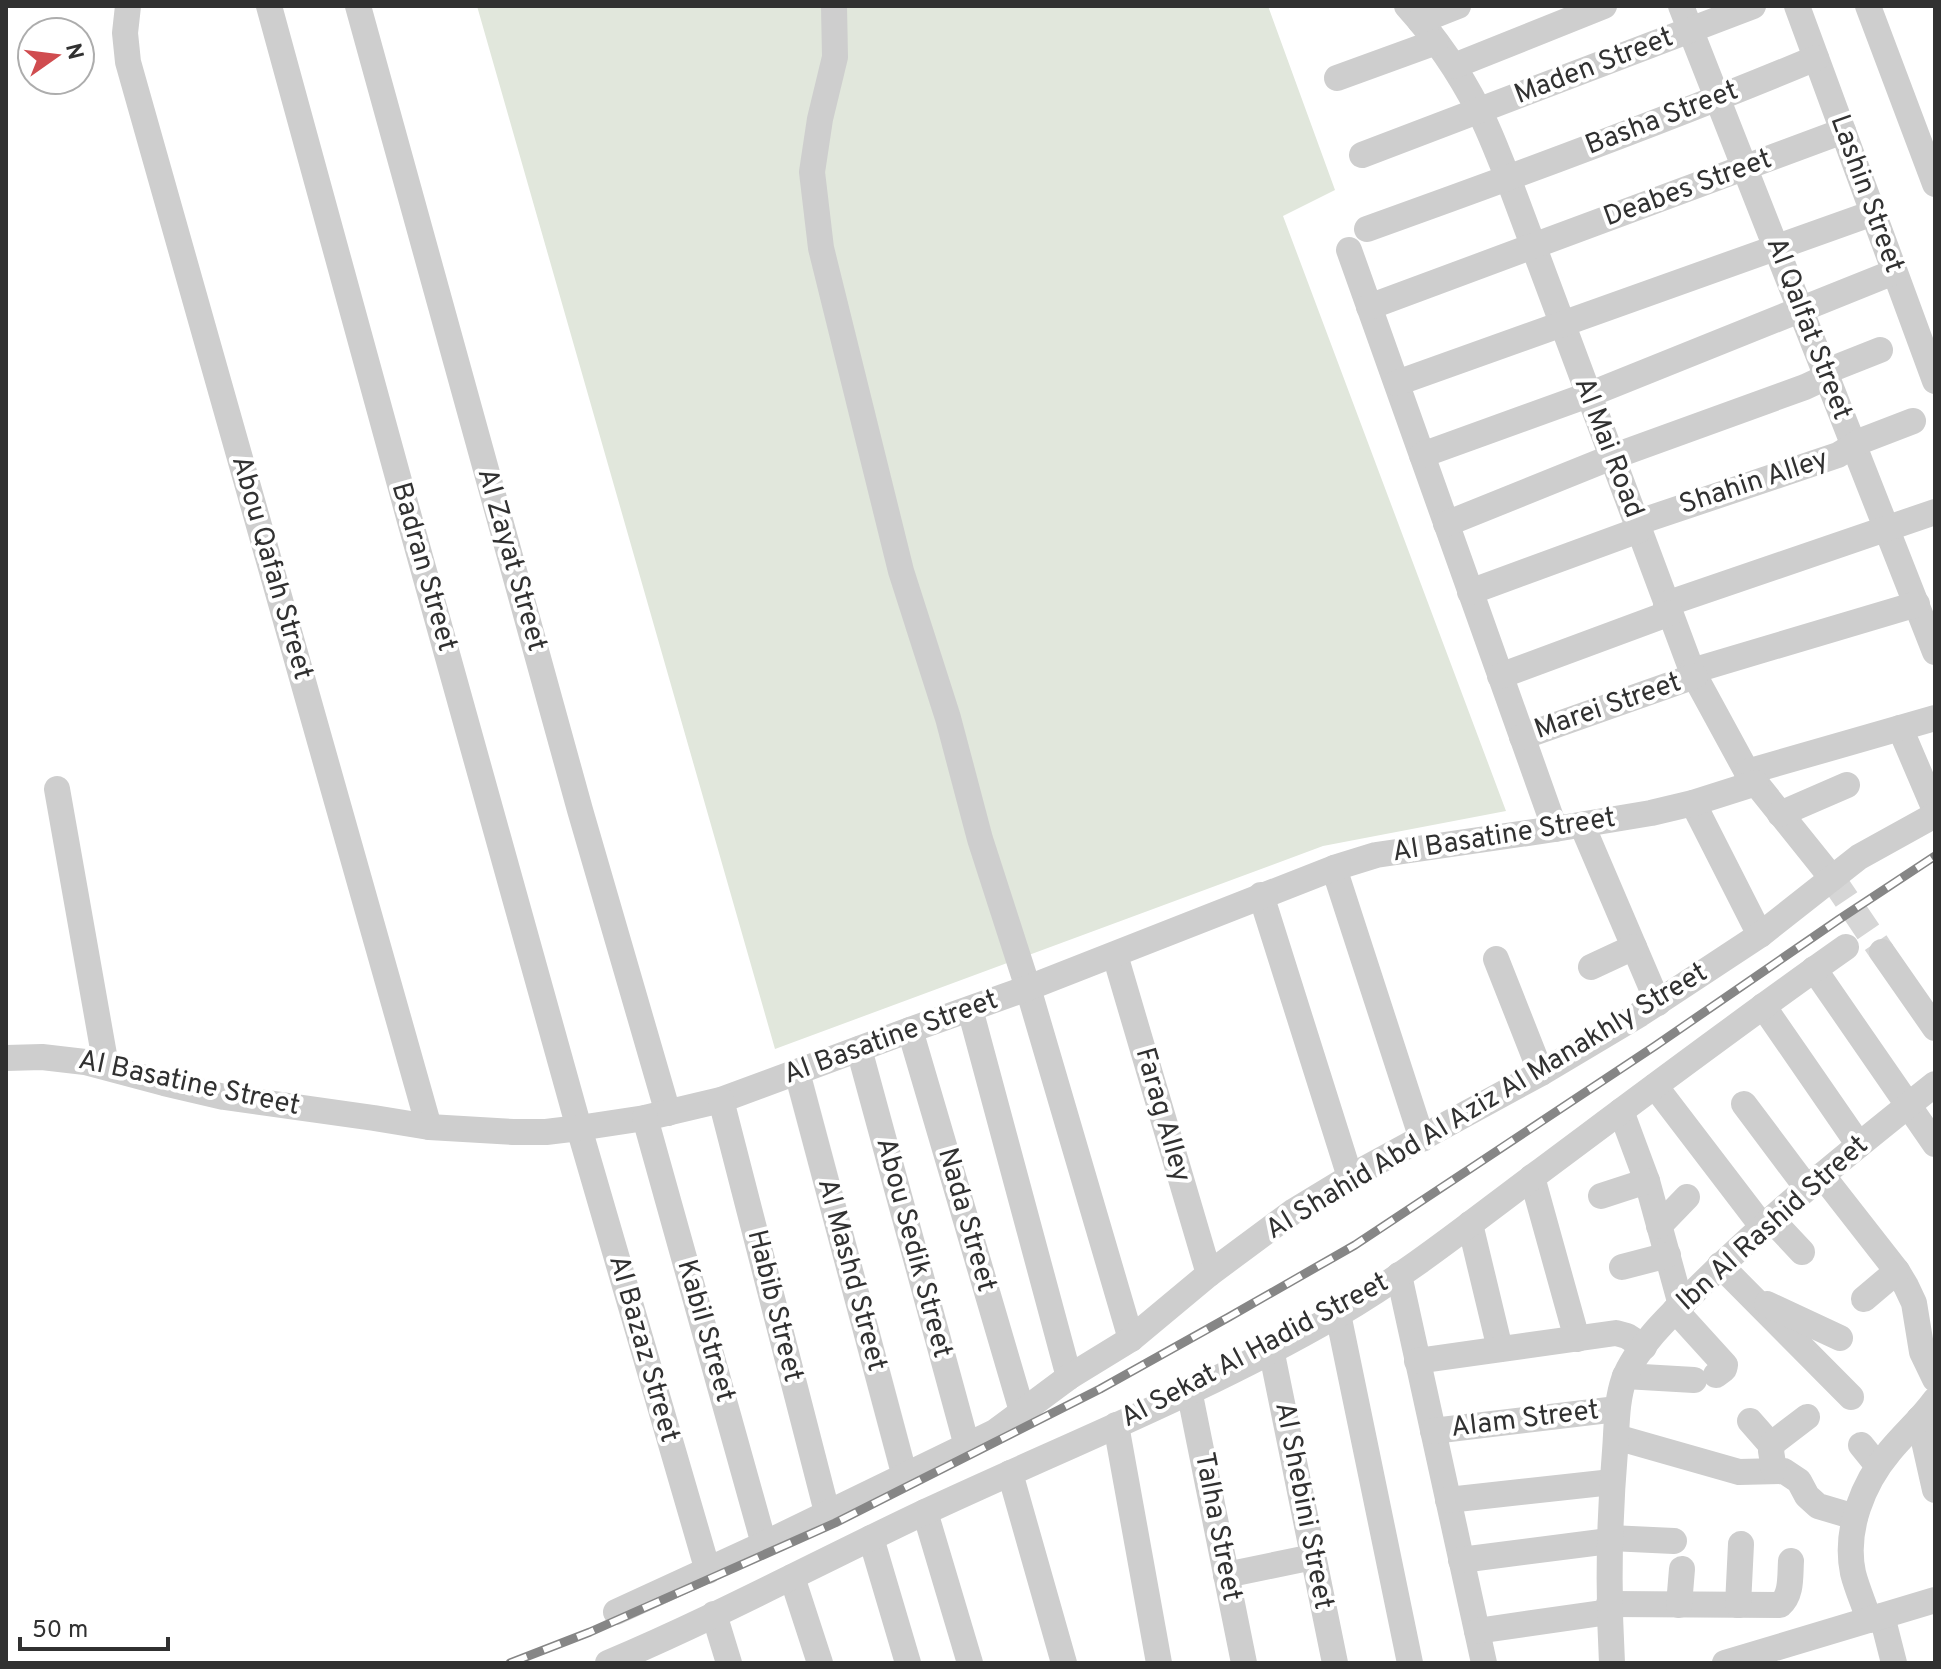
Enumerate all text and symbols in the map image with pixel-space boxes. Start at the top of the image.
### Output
north arrow [16,16,96,96]
street label: Maden Street [1509,20,1679,114]
text: N [58,41,88,63]
street label: Basha Street [1580,73,1744,165]
street label: Lashin Street [1821,110,1911,278]
street label: Deabes Street [1599,142,1777,236]
street label: Al Qalfat Street [1757,233,1859,425]
street label: Al Mai Road [1565,373,1651,523]
street label: Shahin Alley [1675,442,1833,524]
street label: Abou Qafah Street [222,452,320,684]
street label: Al Zayat Street [468,464,554,656]
street label: Badran Street [382,478,464,656]
street label: Marei Street [1530,665,1686,749]
street label: Al Basatine Street [1390,801,1618,871]
street label: Al Shahid Abd Al Aziz Al Manakhly Street [1259,955,1715,1249]
street label: Al Basatine Street [779,983,1003,1093]
street label: Al Basatine Street [75,1043,303,1125]
street label: Farag Alley [1126,1044,1198,1186]
street label: Ibn Al Rashid Street [1669,1128,1877,1320]
street label: Abou Sedik Street [866,1134,960,1362]
street label: Nada Street [928,1144,1004,1296]
street label: Al Mashd Street [808,1175,894,1375]
street label: Habib Street [738,1226,810,1386]
street label: Al Bazaz Street [599,1251,687,1447]
street label: Kabil Street [667,1256,743,1406]
street label: Al Sekat Al Hadid Street [1115,1265,1395,1437]
street label: Alam Street [1449,1393,1601,1447]
street label: Al Shebini Street [1265,1399,1341,1613]
street label: Talha Street [1185,1450,1249,1604]
scale bar [20,1601,168,1651]
text: 50 m [32,1616,88,1646]

